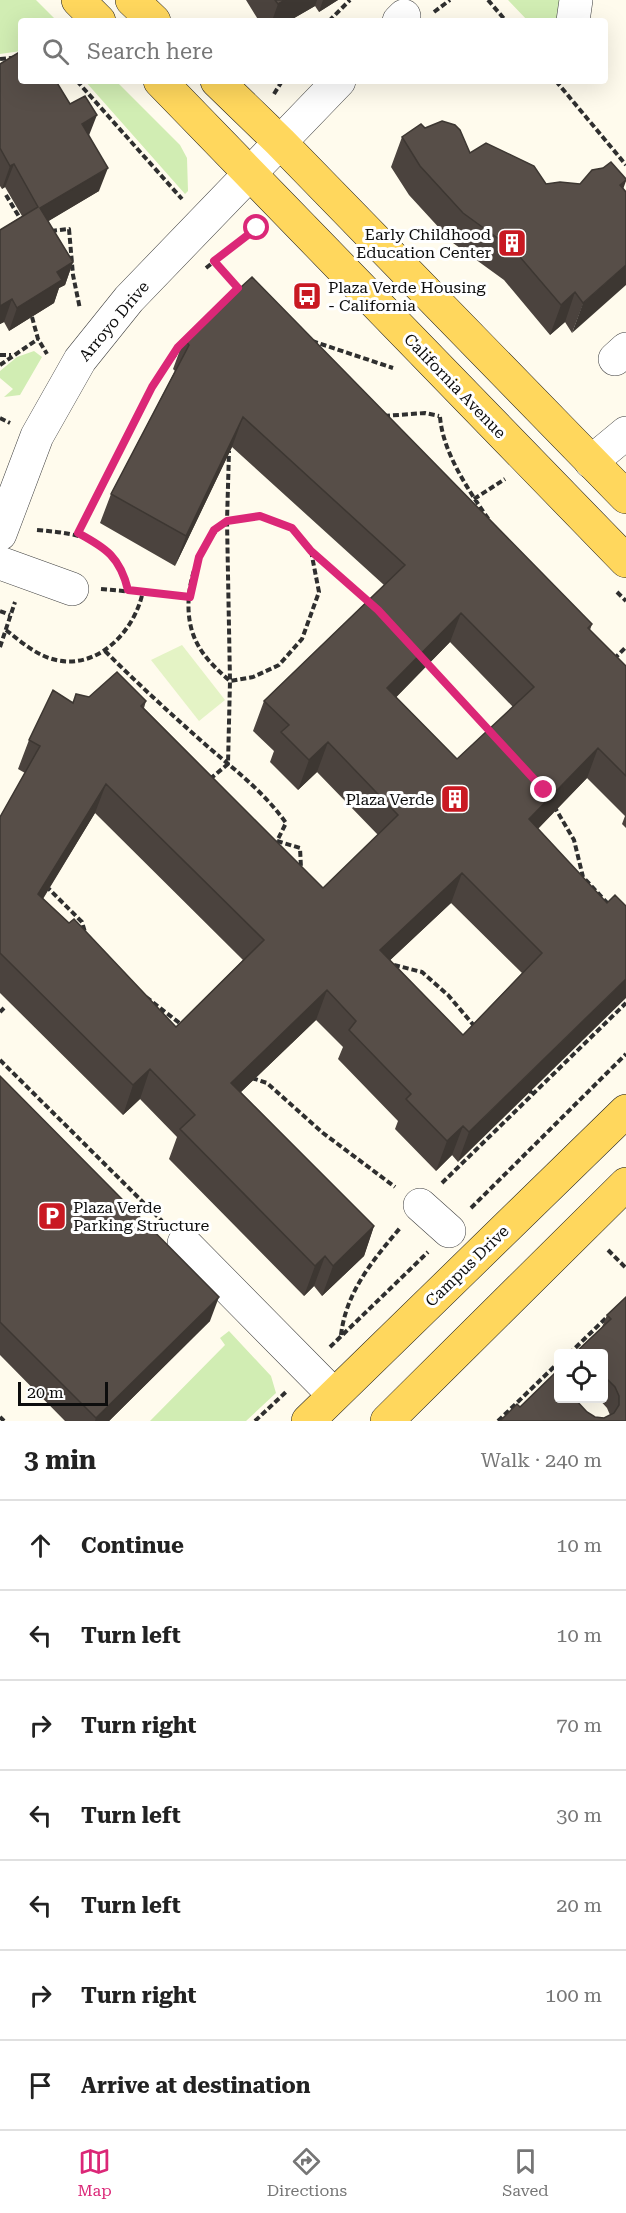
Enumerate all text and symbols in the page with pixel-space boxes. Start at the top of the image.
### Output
search box [18,18,608,84]
icon: search [39,35,72,68]
text: Search here [87,39,213,64]
route start [243,214,269,240]
place label: Early Childhood Education Center [356,225,491,262]
building icon: Early Childhood Education Center [496,227,528,259]
street label: Arroyo Drive [75,277,153,365]
place label: Plaza Verde Housing - California [328,278,487,315]
bus stop icon: Plaza Verde Housing - California [291,280,323,312]
street label: California Avenue [400,330,510,442]
route end [530,776,556,802]
building icon: Plaza Verde [439,783,471,815]
place label: Plaza Verde [345,790,434,809]
place label: Plaza Verde Parking Structure [73,1198,210,1235]
parking icon: Plaza Verde Parking Structure [36,1200,68,1232]
street label: Campus Drive [421,1221,513,1311]
map controls [554,1349,608,1403]
button: locate [554,1349,608,1403]
scale bar [18,1379,108,1406]
text: 20 m [27,1383,64,1402]
text: 3 min [24,1445,96,1475]
text: Walk · 240 m [481,1448,602,1472]
icon: ahead [24,1529,57,1562]
text: Continue [81,1533,184,1558]
text: 10 m [556,1533,602,1557]
icon: left [24,1619,57,1652]
text: Turn left [81,1623,181,1648]
text: 10 m [556,1623,602,1647]
icon: right [24,1709,57,1742]
text: Turn right [81,1713,196,1738]
text: 70 m [556,1713,602,1737]
icon: left [24,1799,57,1832]
text: Turn left [81,1803,181,1828]
text: 30 m [556,1803,602,1827]
icon: left [24,1889,57,1922]
text: Turn left [81,1893,181,1918]
text: 20 m [556,1893,602,1917]
icon: right [24,1979,57,2012]
text: Turn right [81,1983,196,2008]
text: 100 m [545,1983,602,2007]
icon: arrive [24,2069,57,2102]
text: Arrive at destination [81,2073,310,2098]
tab: Map [77,2145,112,2200]
tab: Directions [267,2145,347,2200]
tab: Saved [502,2145,549,2200]

